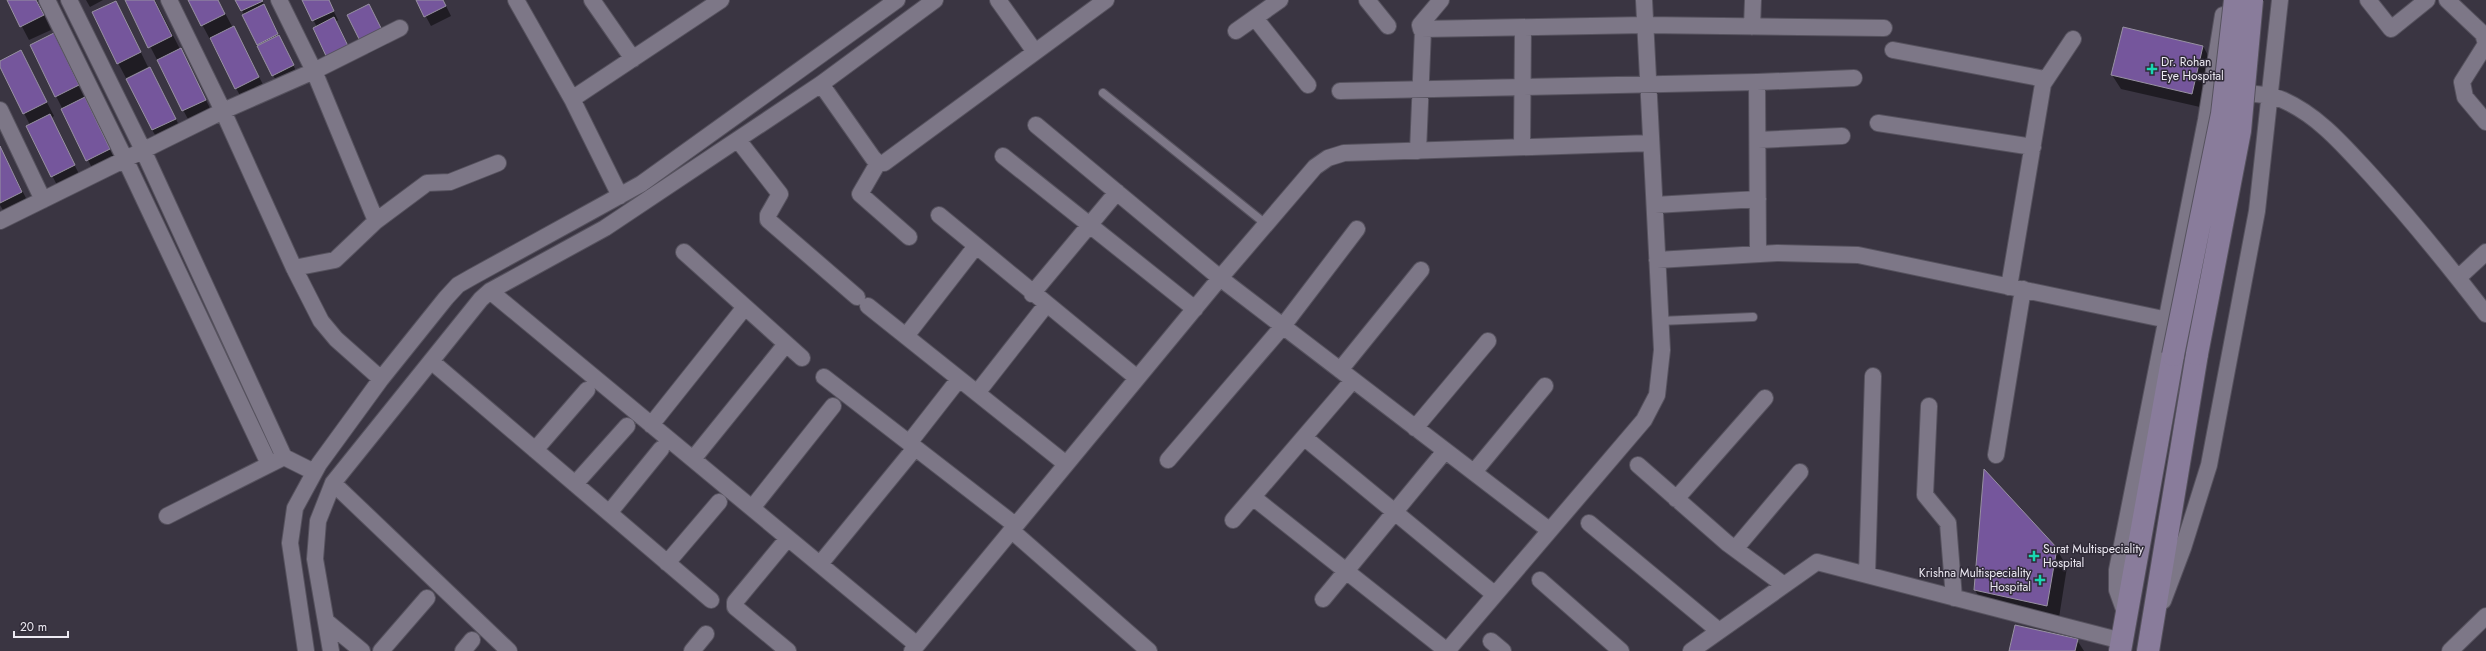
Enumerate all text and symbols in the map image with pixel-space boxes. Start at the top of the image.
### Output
place label: Dr. Rohan Eye Hospital [2161,53,2224,85]
marker: Dr. Rohan Eye Hospital [2146,63,2158,75]
place label: Surat Multispeciality Hospital [2043,540,2144,572]
marker: Surat Multispeciality Hospital [2028,550,2040,562]
place label: Krishna Multispeciality Hospital [1919,564,2032,596]
marker: Krishna Multispeciality Hospital [2034,574,2046,586]
scale bar [14,613,68,639]
text: 20 m [20,618,47,636]

